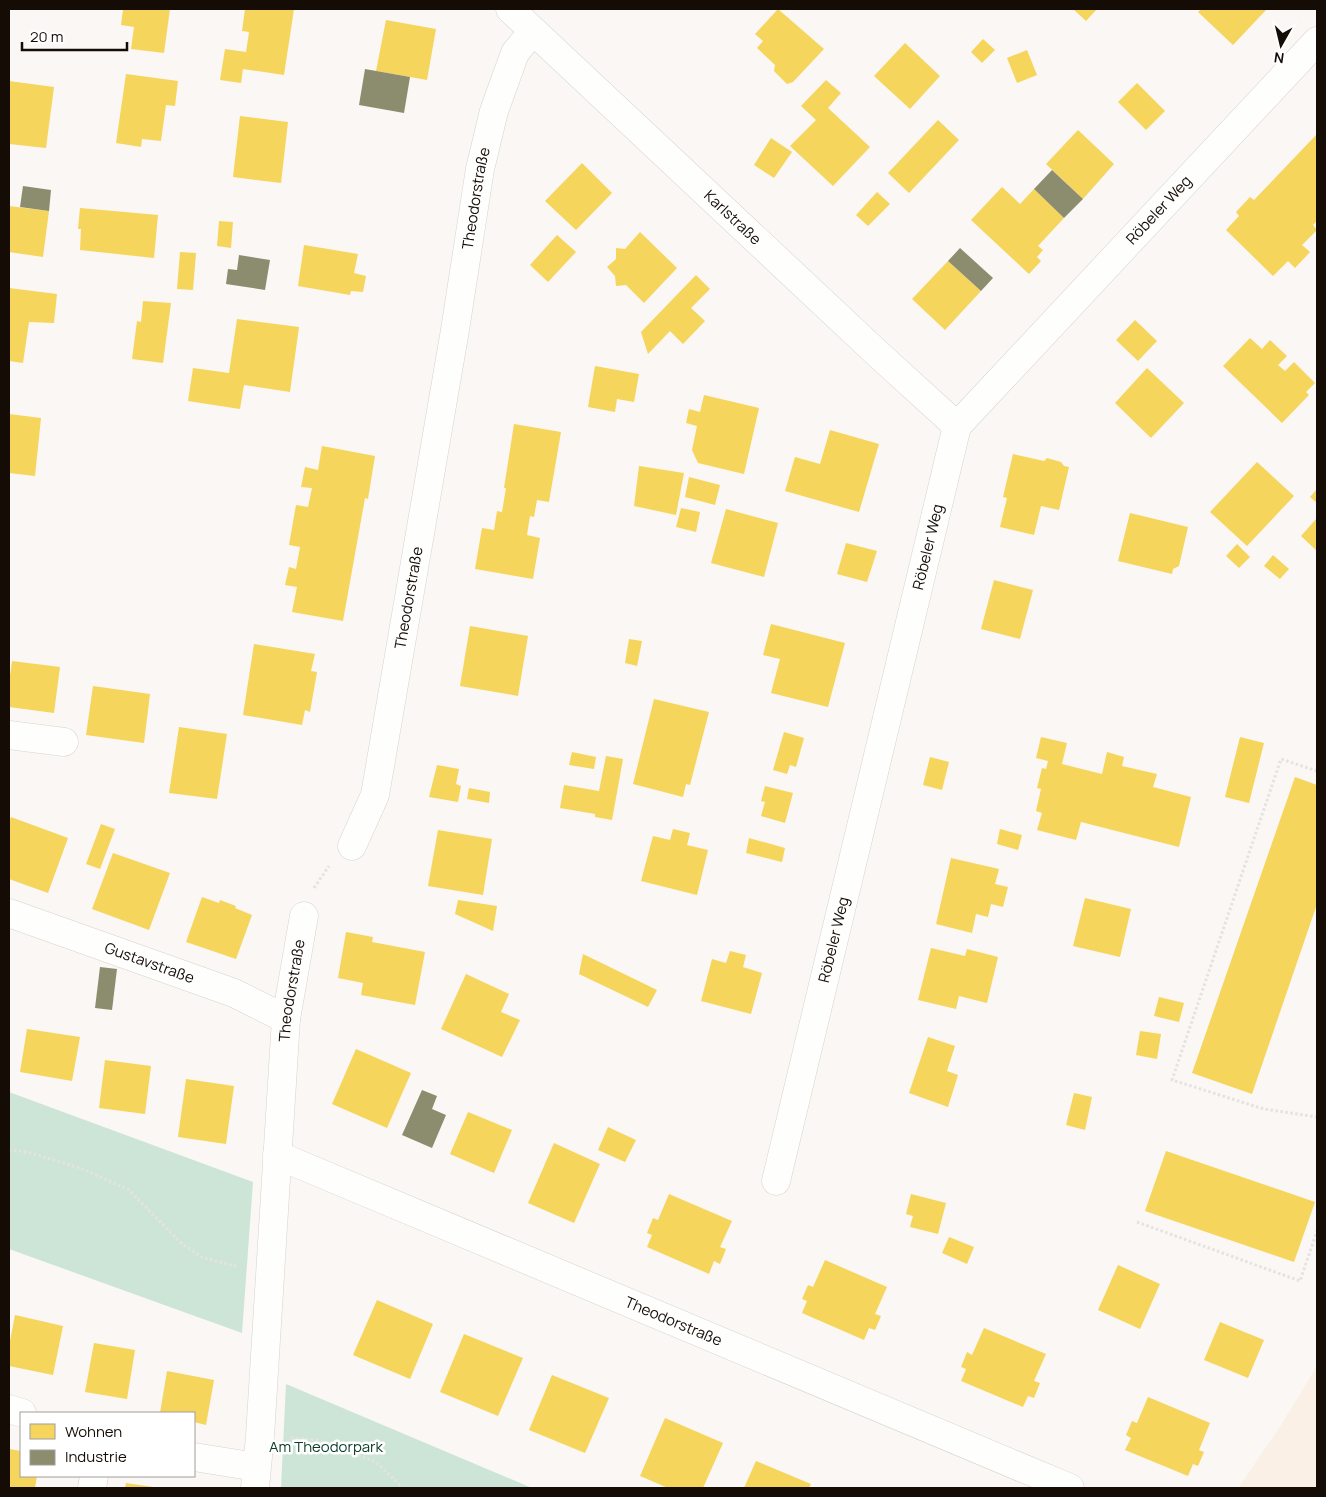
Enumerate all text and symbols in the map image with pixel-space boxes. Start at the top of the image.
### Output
scale bar [22,20,128,52]
north arrow [1256,20,1306,70]
text: 20 m [30,26,63,47]
text: N [1273,48,1285,68]
street label: Theodorstraße [457,145,495,251]
street label: Röbeler Weg [1121,171,1196,249]
street label: Karlstraße [700,185,766,249]
street label: Röbeler Weg [907,502,948,592]
street label: Theodorstraße [389,545,428,651]
street label: Röbeler Weg [813,895,854,985]
street label: Gustavstraße [102,937,198,988]
street label: Theodorstraße [274,937,310,1042]
street label: Theodorstraße [622,1291,726,1351]
legend [20,1412,195,1477]
text: Wohnen [65,1421,122,1442]
park label: Am Theodorpark [269,1436,384,1457]
text: Industrie [65,1446,127,1467]

